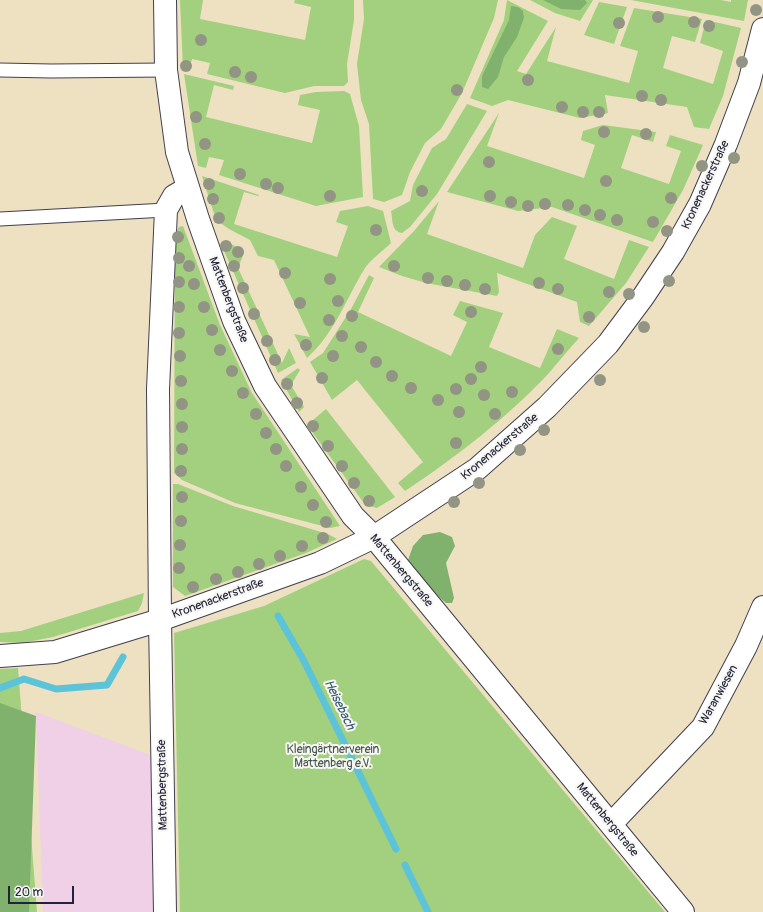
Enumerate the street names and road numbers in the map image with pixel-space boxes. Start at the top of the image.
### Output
street label: Kronenackerstraße [679,138,733,232]
street label: Mattenbergstraße [205,255,251,345]
street label: Kronenackerstraße [459,411,541,483]
street label: Mattenbergstraße [366,532,436,610]
street label: Kronenackerstraße [170,576,266,622]
street label: Waranwiesen [697,663,741,727]
street label: Mattenbergstraße [155,740,171,830]
street label: Mattenbergstraße [573,780,641,860]

